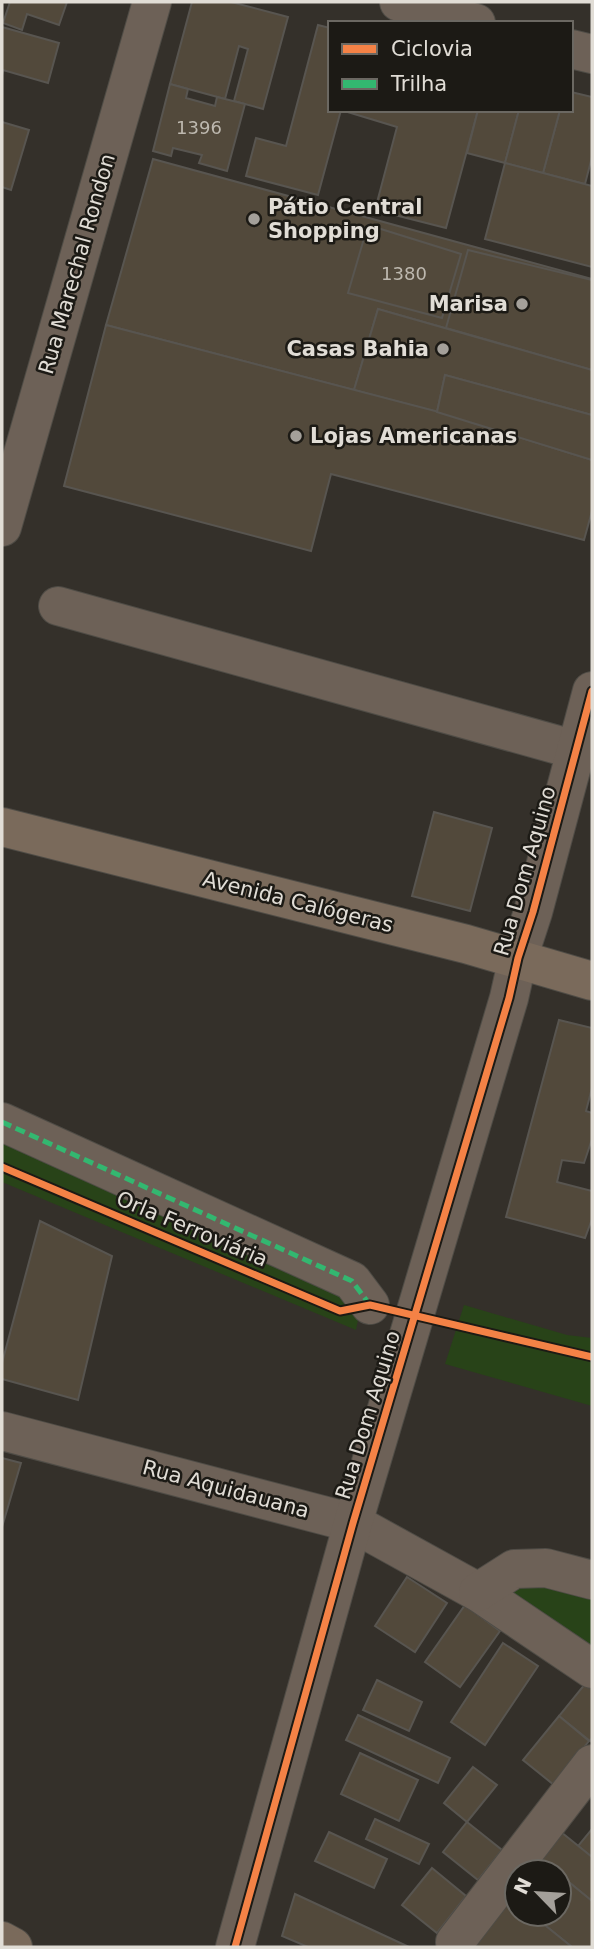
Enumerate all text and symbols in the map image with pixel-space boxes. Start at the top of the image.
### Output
legend [328,21,573,112]
text: Ciclovia [391,37,473,61]
text: Trilha [390,72,447,96]
house number: 1396 [176,117,222,138]
street label: Rua Marechal Rondon [34,151,120,377]
place label: Pátio Central Shopping [268,195,422,243]
marker: Pátio Central Shopping [246,211,262,227]
house number: 1380 [381,263,427,284]
place label: Marisa [429,292,508,316]
marker: Marisa [514,296,530,312]
place label: Casas Bahia [286,337,429,361]
marker: Casas Bahia [435,341,451,357]
place label: Lojas Americanas [310,424,517,448]
marker: Lojas Americanas [288,428,304,444]
street label: Rua Dom Aquino [489,783,561,959]
street label: Avenida Calógeras [200,867,396,937]
street label: Orla Ferroviária [113,1186,271,1272]
street label: Rua Dom Aquino [331,1328,405,1502]
street label: Rua Aquidauana [140,1455,312,1523]
north arrow [503,1858,573,1928]
text: N [509,1874,536,1898]

